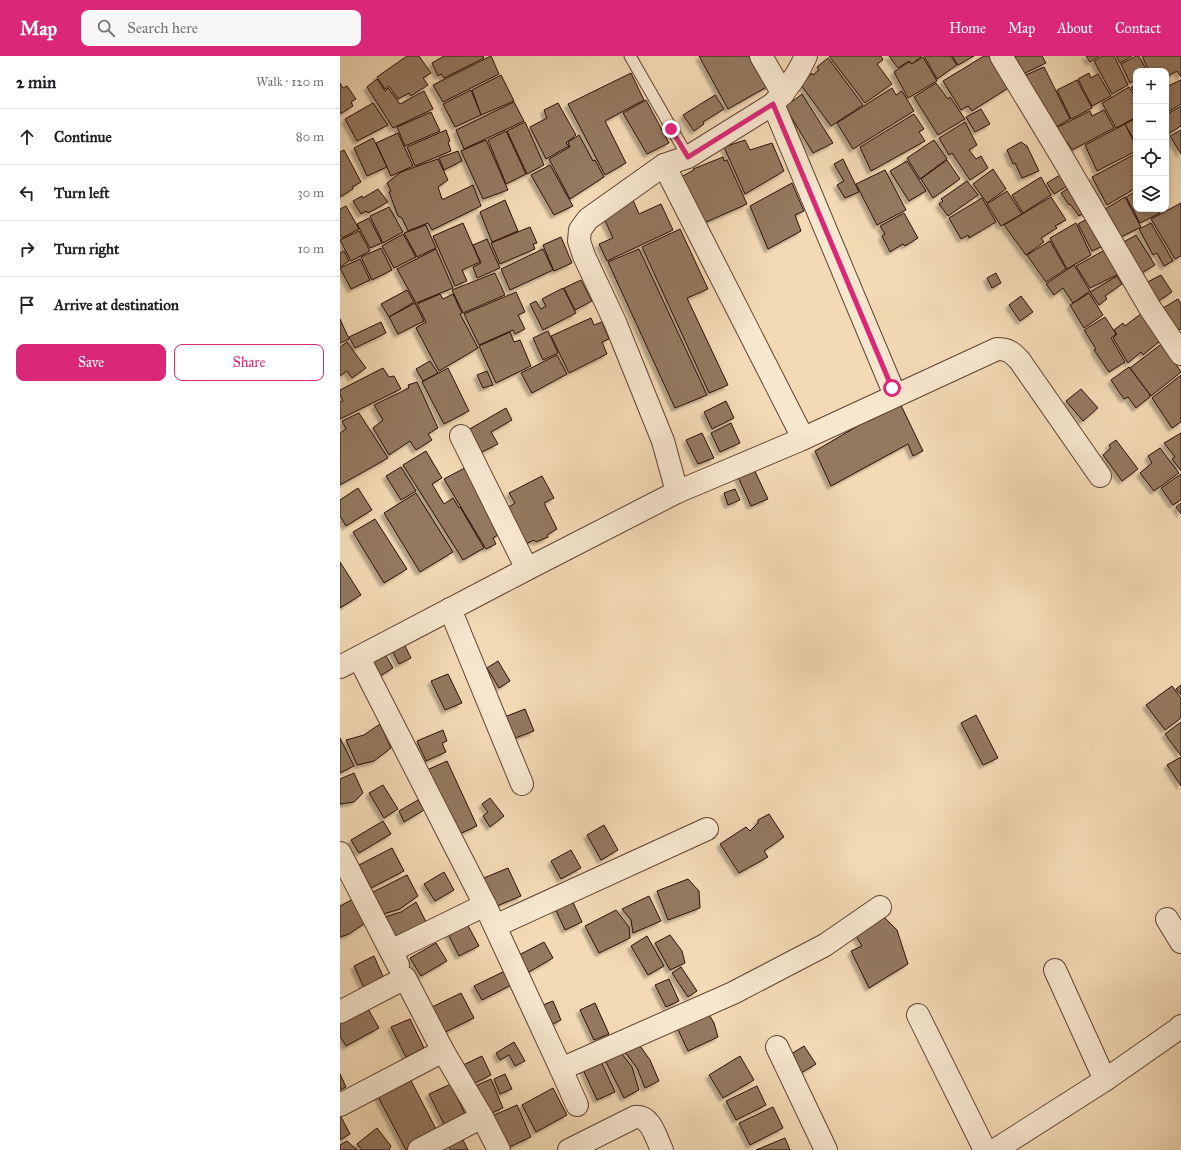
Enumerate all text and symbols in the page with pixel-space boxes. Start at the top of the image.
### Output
search box [81,10,361,46]
text: Map [20,17,57,40]
icon: search [95,17,117,39]
text: Search here [127,19,198,37]
text: Home [949,20,986,37]
text: Map [1008,20,1035,37]
text: About [1057,20,1093,37]
text: Contact [1115,20,1161,37]
map controls [1133,68,1169,212]
button: + [1133,68,1169,104]
text: 2 min [16,72,56,93]
text: Walk · 120 m [256,74,324,90]
button: − [1133,104,1169,140]
route end [662,120,680,138]
icon: ahead [16,126,38,148]
text: Continue [54,128,112,146]
text: 80 m [296,129,324,145]
button: locate [1133,140,1169,176]
button: layers [1133,176,1169,212]
icon: left [16,182,38,204]
text: Turn left [54,184,110,202]
text: 30 m [298,185,324,201]
icon: right [16,238,38,260]
text: Turn right [54,240,119,258]
text: 10 m [298,241,324,257]
icon: arrive [16,294,38,316]
text: Arrive at destination [54,296,179,314]
button: Save [16,344,166,381]
button: Share [174,344,324,381]
route start [883,379,901,397]

